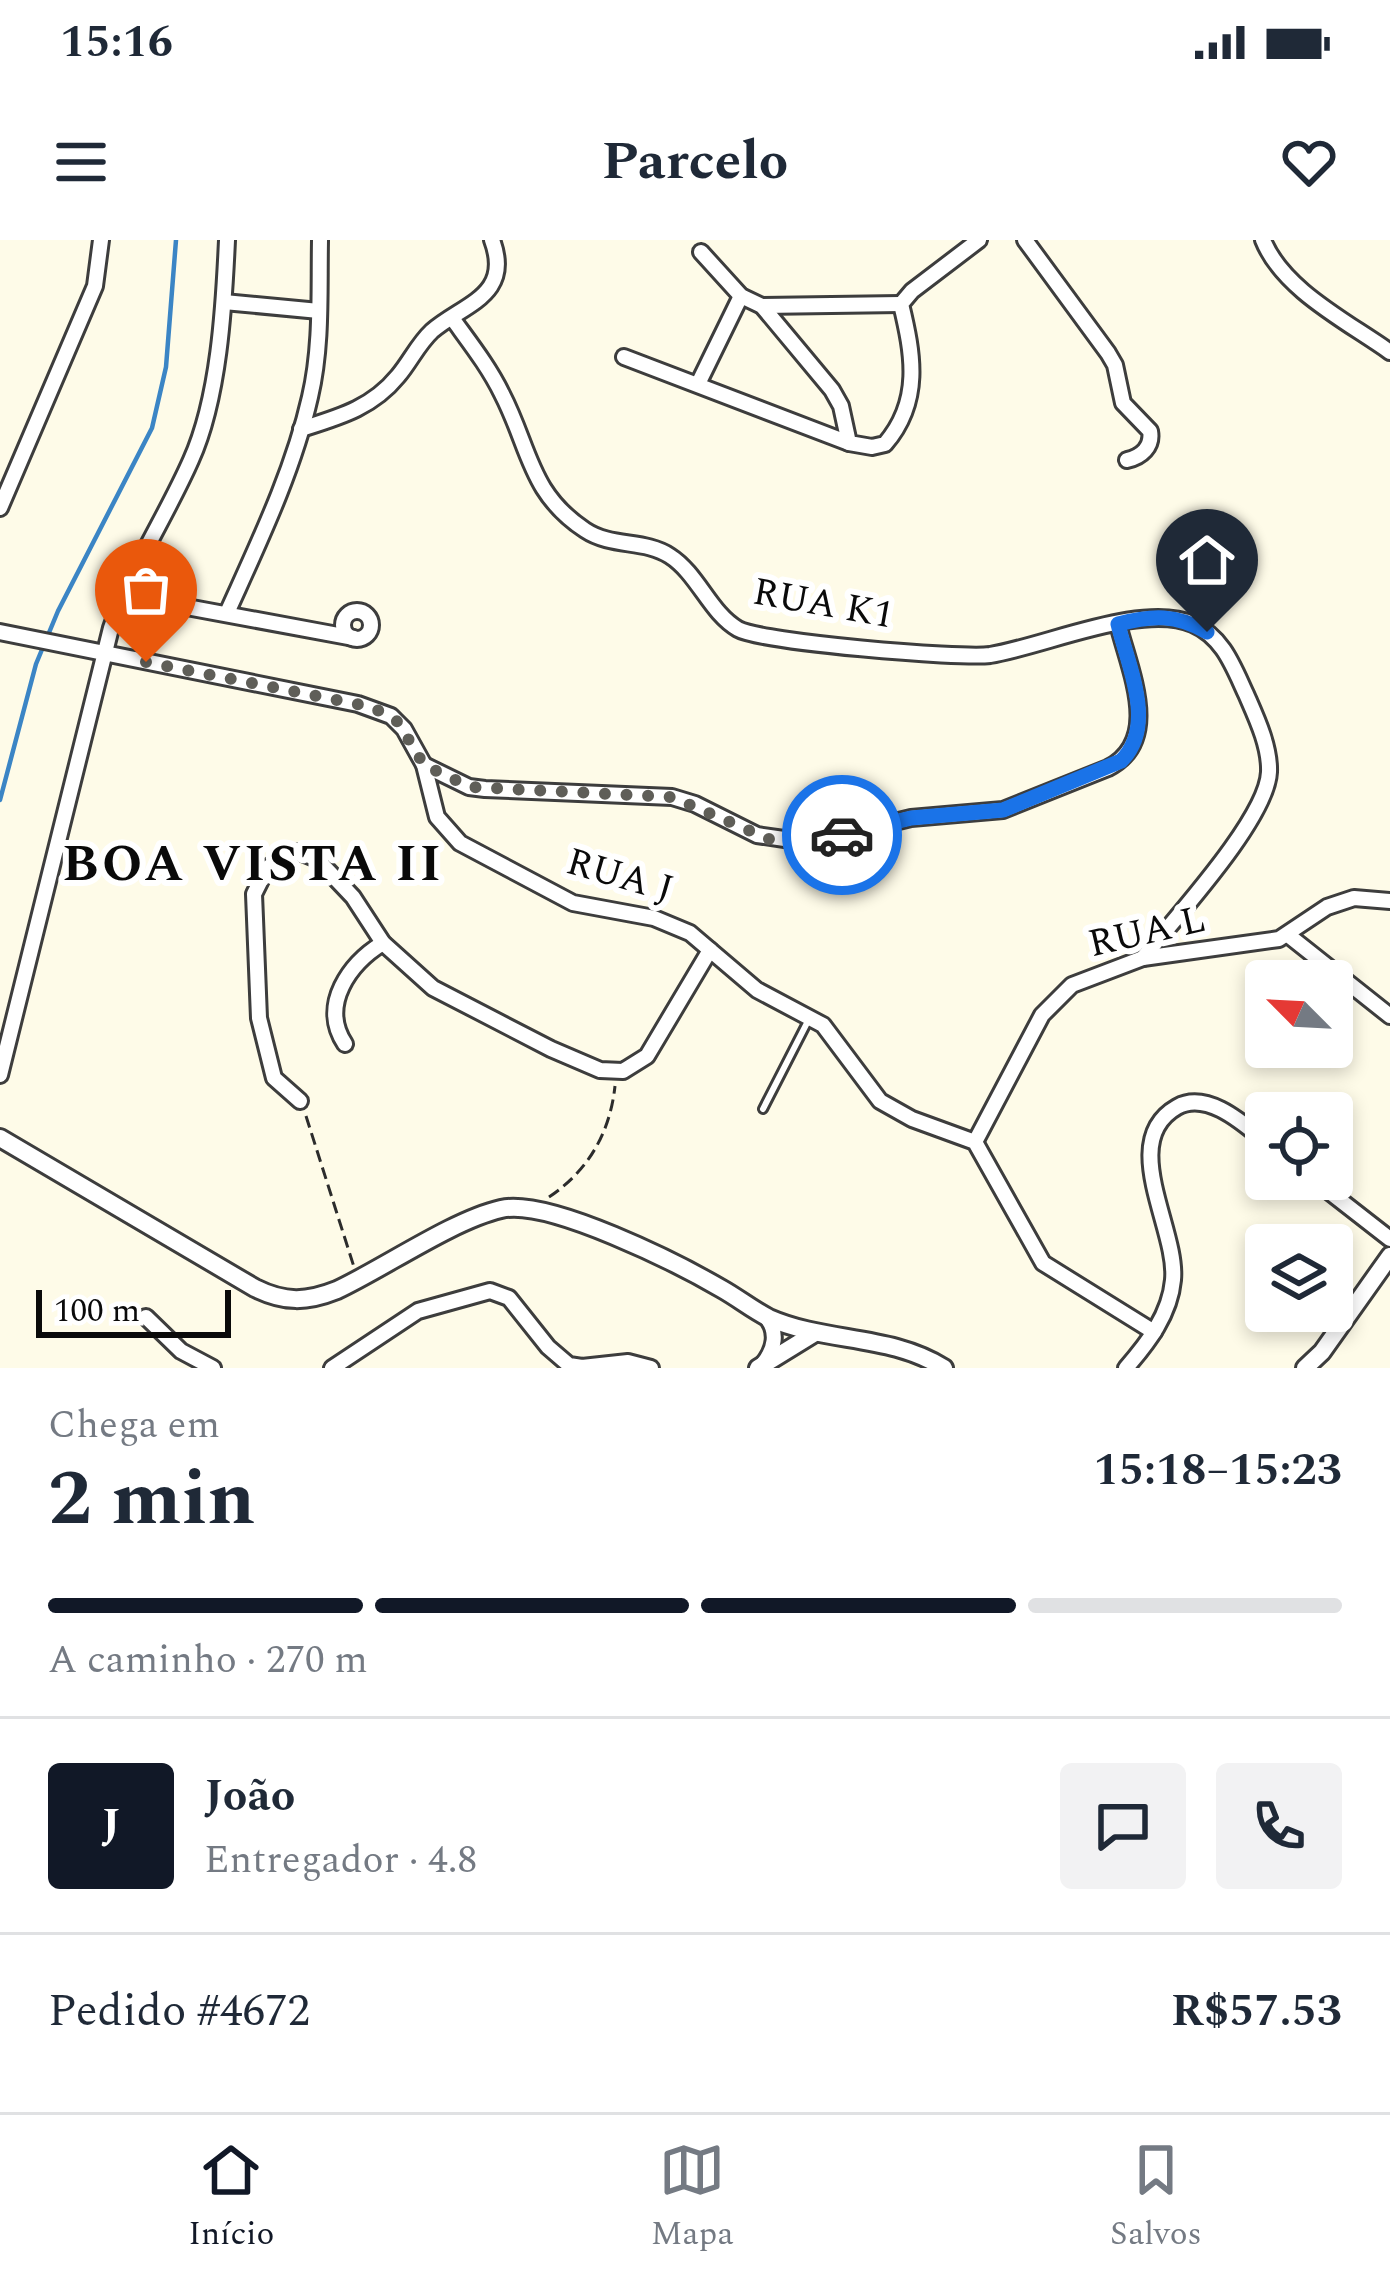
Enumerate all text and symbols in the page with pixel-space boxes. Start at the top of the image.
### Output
text: 15:16 [60,8,173,77]
text: Parcelo [602,121,788,203]
icon: menu [48,129,114,195]
icon: heart [1276,129,1342,195]
pin [1156,509,1258,632]
icon: home [1174,527,1240,593]
pin [95,539,197,662]
icon: bag [113,557,179,623]
street label: RUA K1 [748,563,898,645]
courier [782,775,902,895]
icon: car [809,802,875,868]
district label: BOA VISTA II [62,826,444,904]
street label: RUA J [559,833,681,919]
street label: RUA L [1083,890,1211,974]
north arrow [1245,960,1353,1068]
map controls [1245,960,1353,1332]
button: locate [1245,1092,1353,1200]
button: layers [1245,1224,1353,1332]
scale bar [36,1284,231,1337]
text: 100 m [54,1286,140,1336]
text: Chega em [48,1396,220,1455]
text: 15:18–15:23 [1093,1436,1342,1505]
text: 2 min [48,1440,256,1559]
text: A caminho · 270 m [48,1631,368,1690]
text: João [204,1762,295,1831]
button: chat [1060,1763,1186,1889]
button: phone [1216,1763,1342,1889]
text: J [101,1791,121,1860]
text: Entregador · 4.8 [204,1831,477,1890]
text: Pedido #4672 [48,1977,310,2046]
text: R$57.53 [1171,1977,1342,2046]
tab: Início [188,2137,274,2259]
tab: Mapa [651,2137,734,2259]
tab: Salvos [1110,2137,1202,2259]

